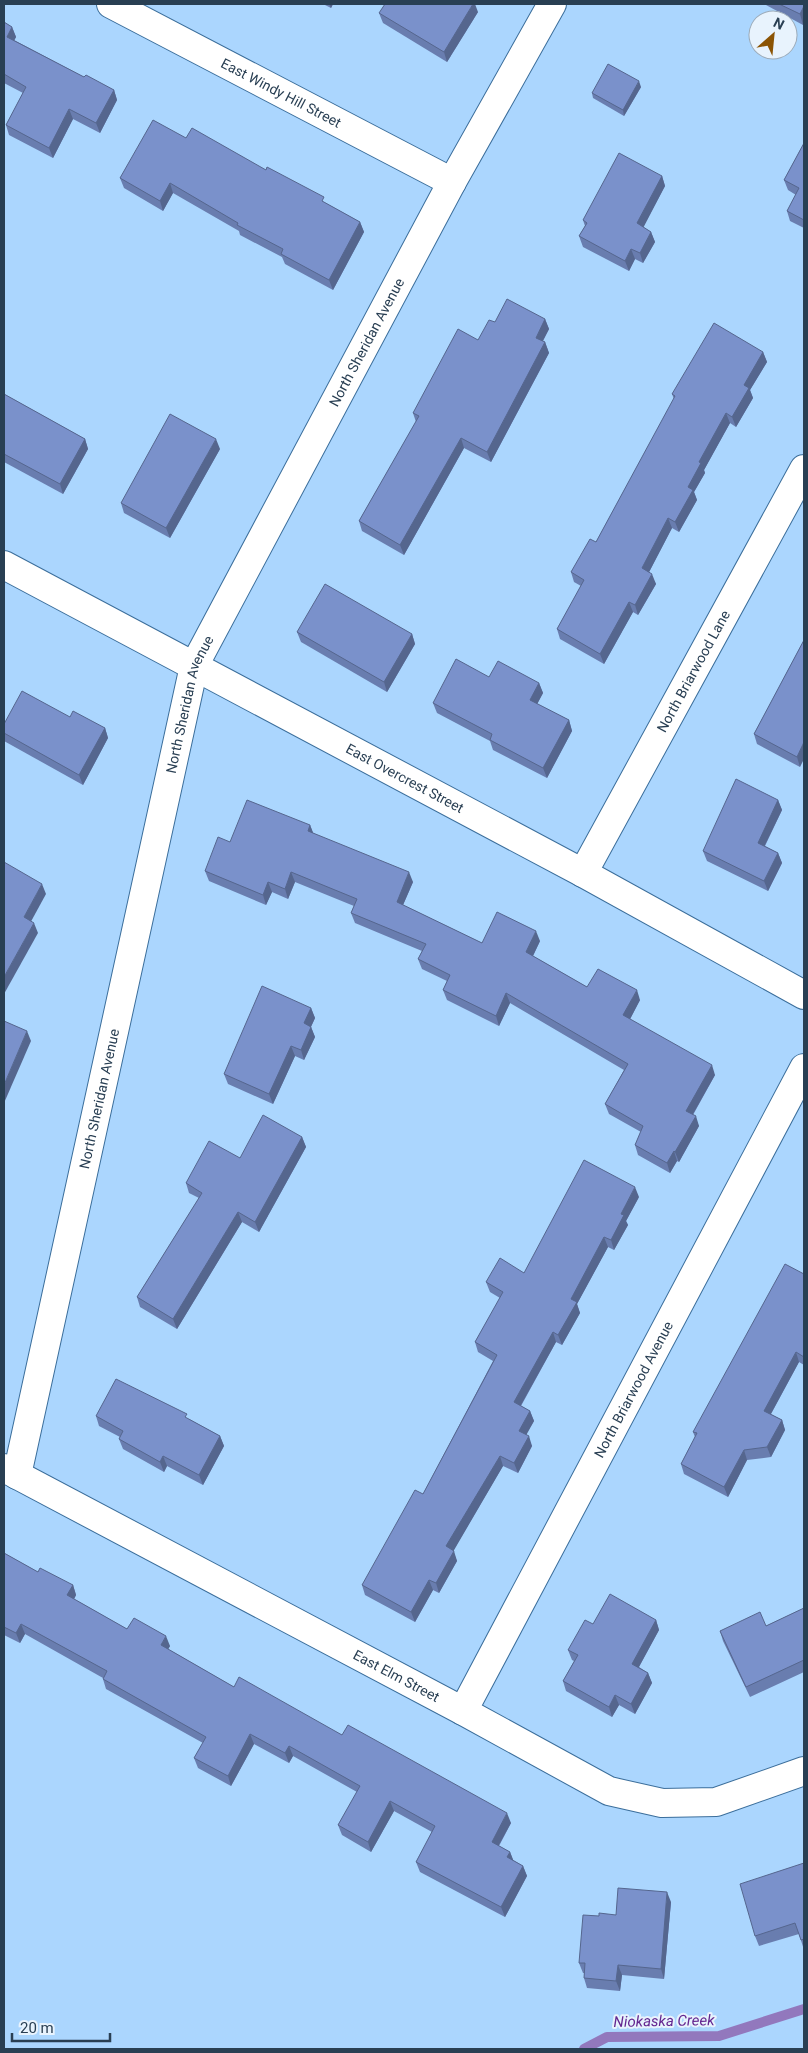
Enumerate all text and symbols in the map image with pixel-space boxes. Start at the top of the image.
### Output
north arrow [748,10,798,60]
text: N [771,14,787,33]
street label: East Windy Hill Street [218,55,344,131]
street label: North Sheridan Avenue [326,275,407,409]
street label: North Briarwood Lane [654,608,733,735]
street label: North Sheridan Avenue [163,633,217,775]
street label: East Overcrest Street [343,740,467,816]
street label: North Sheridan Avenue [76,1027,122,1170]
street label: North Briarwood Avenue [591,1319,676,1460]
street label: East Elm Street [351,1646,443,1705]
scale bar [12,2010,110,2042]
water label: Niokaska Creek [613,2011,715,2031]
text: 20 m [20,2019,54,2037]

